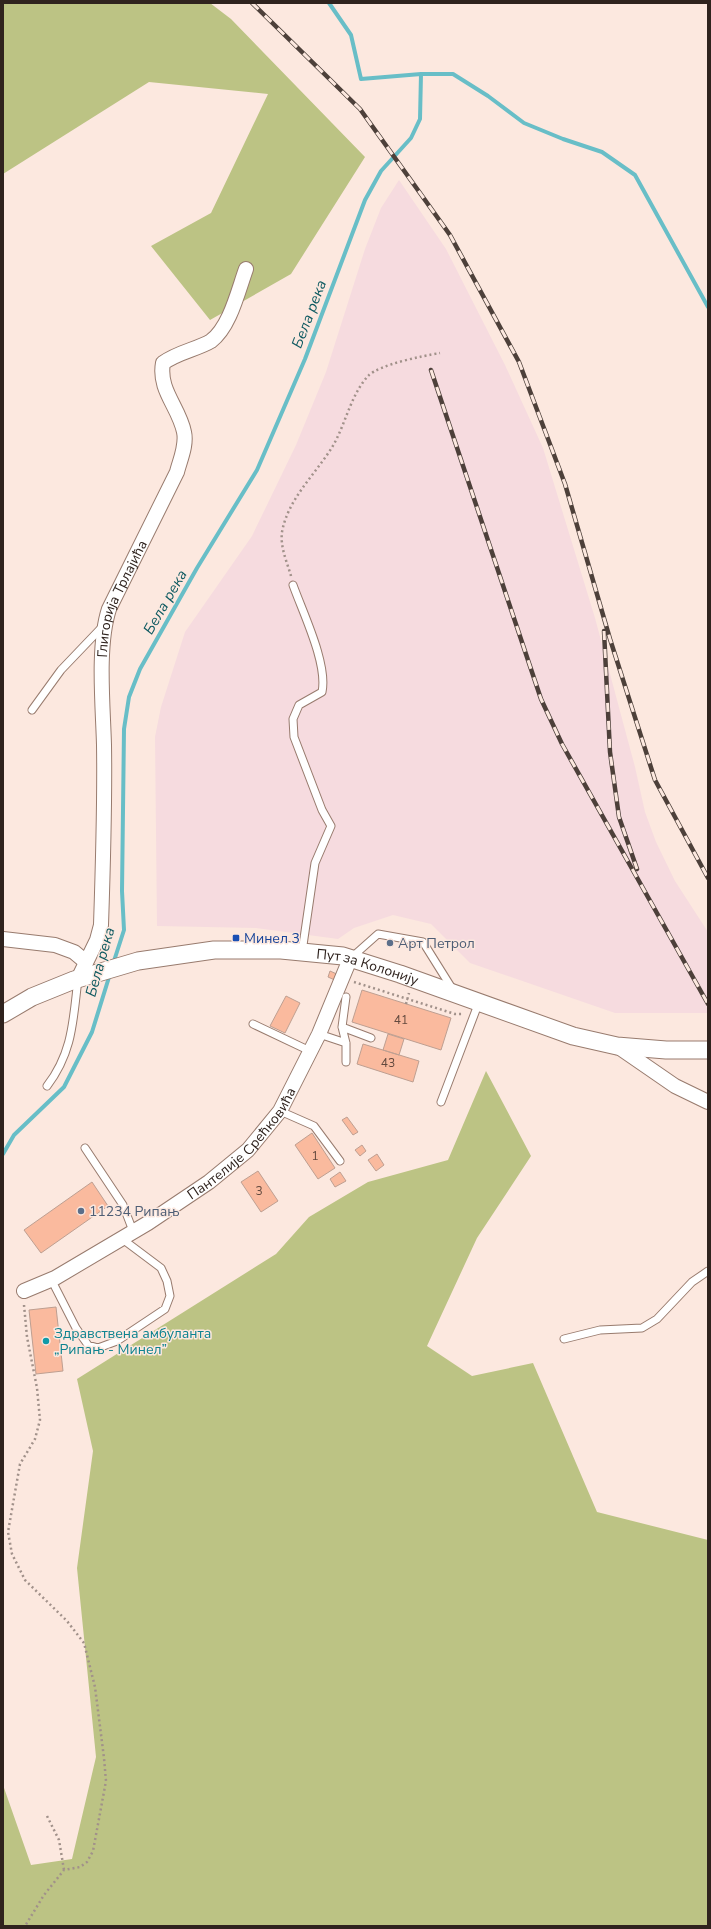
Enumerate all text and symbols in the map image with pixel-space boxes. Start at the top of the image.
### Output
water label: Бела река [287,277,331,351]
street label: Глигорија Трлајића [93,537,152,658]
water label: Бела река [138,566,192,638]
water label: Бела река [81,925,119,999]
place label: Минел 3 [244,929,300,948]
marker: Минел 3 [231,933,241,943]
place label: Арт Петрол [398,934,475,953]
marker: Арт Петрол [385,938,395,948]
street label: Пут за Колонију [315,944,422,990]
house number: 41 [394,1012,408,1028]
house number: 43 [381,1055,395,1071]
street label: Пантелије Срећковића [183,1084,300,1204]
house number: 1 [311,1148,319,1164]
house number: 3 [255,1183,263,1199]
place label: 11234 Рипањ [89,1202,180,1221]
marker: 11234 Рипањ [76,1206,86,1216]
place label: Здравствена амбуланта „Рипањ - Минел” [54,1324,211,1359]
marker: Здравствена амбуланта „Рипањ - Минел” [41,1336,51,1346]

